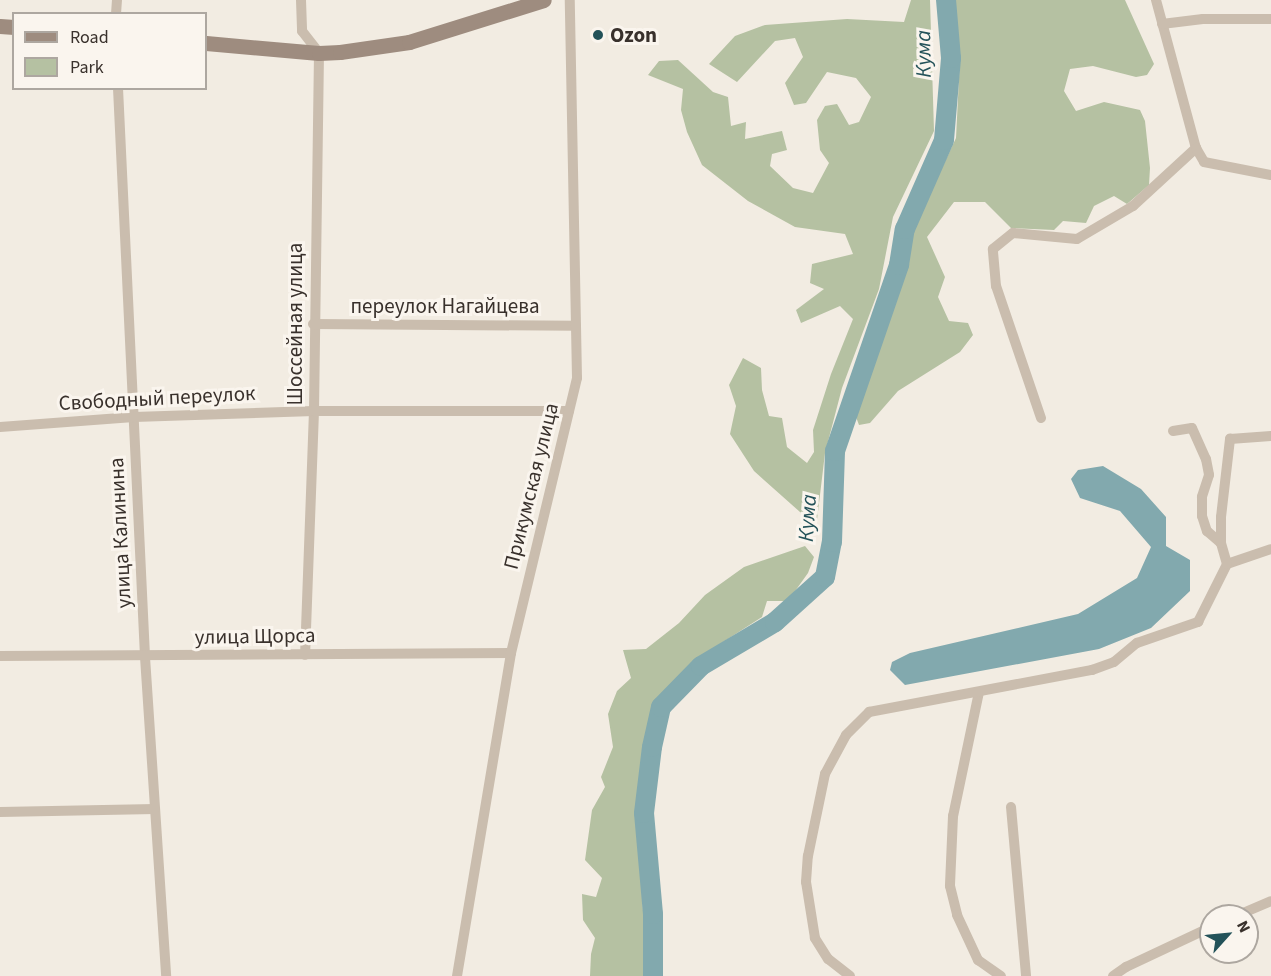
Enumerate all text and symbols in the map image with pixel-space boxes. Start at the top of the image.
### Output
legend [12,12,207,90]
place label: Ozon [610,22,657,48]
text: Road [70,25,109,50]
marker: Ozon [591,28,605,42]
water label: Кума [910,30,938,78]
text: Park [70,55,104,80]
street label: Шоссейная улица [282,243,308,405]
street label: переулок Нагайцева [350,293,540,319]
street label: Свободный переулок [58,380,256,416]
street label: Прикумская улица [498,400,564,572]
street label: улица Калинина [103,457,137,609]
water label: Кума [793,493,823,543]
street label: улица Щорса [194,622,316,650]
north arrow [1199,904,1259,964]
text: N [1231,917,1255,936]

